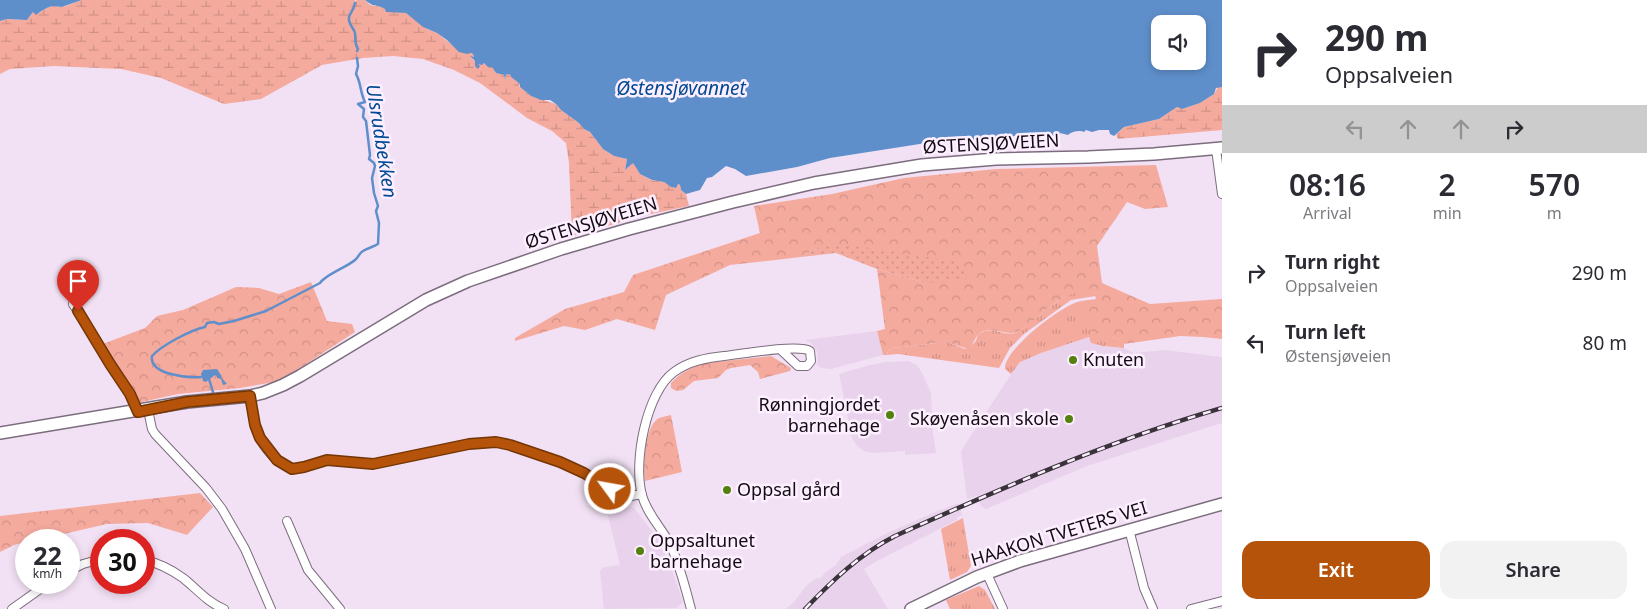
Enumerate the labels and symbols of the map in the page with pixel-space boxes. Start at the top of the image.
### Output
water label: Østensjøvannet [616,75,746,101]
water label: Ulsrudbekken [360,82,404,200]
street label: ØSTENSJØVEIEN [922,127,1060,159]
street label: ØSTENSJØVEIEN [522,191,660,254]
pin [57,260,99,311]
place label: Knuten [1083,347,1144,371]
marker: Knuten [1067,354,1079,366]
place label: Rønningjordet barnehage [759,392,881,437]
place label: Skøyenåsen skole [910,406,1059,430]
marker: Rønningjordet barnehage [884,409,896,421]
marker: Skøyenåsen skole [1063,413,1075,425]
position arrow [583,462,635,514]
place label: Oppsal gård [737,477,841,501]
marker: Oppsal gård [721,484,733,496]
street label: HAAKON TVETERS VEI [968,495,1150,571]
place label: Oppsaltunet barnehage [650,528,755,573]
speed limit sign: 30 [90,529,155,594]
marker: Oppsaltunet barnehage [634,545,646,557]

